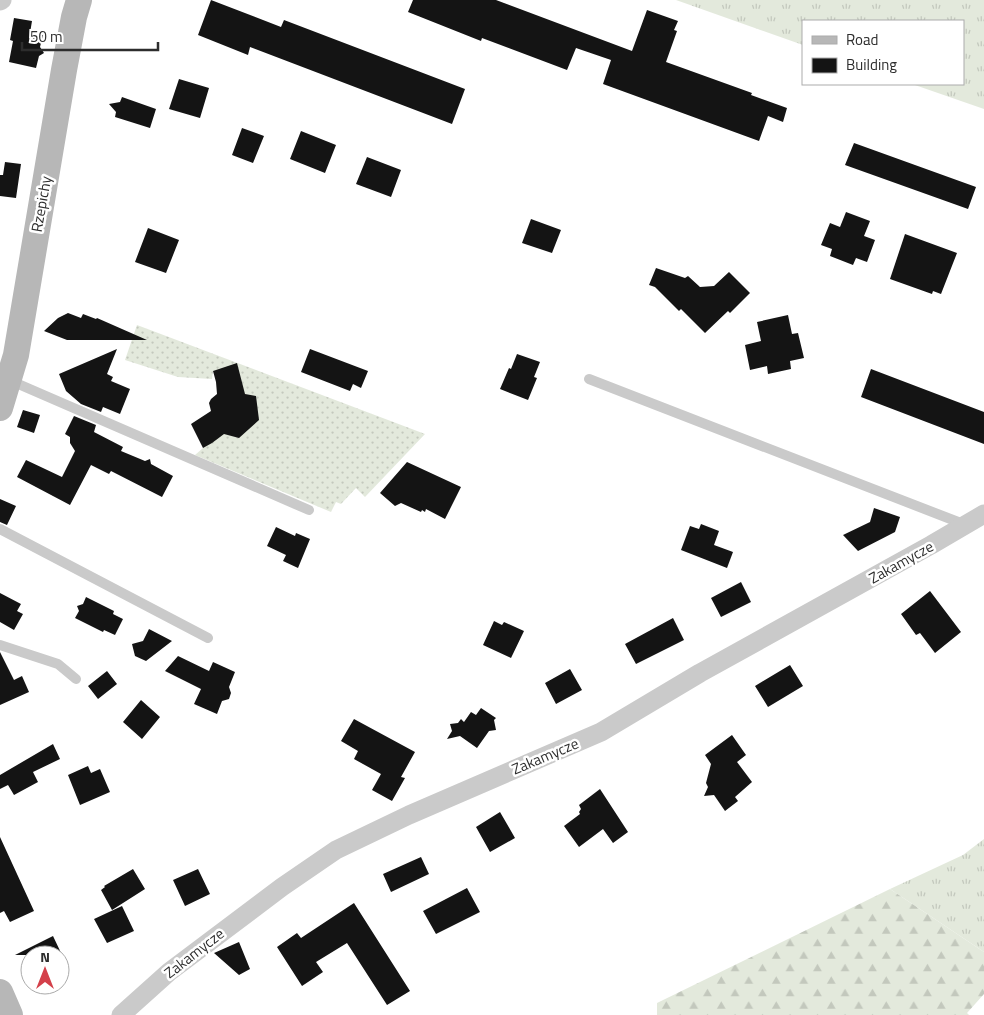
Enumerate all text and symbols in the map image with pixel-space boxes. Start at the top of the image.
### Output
scale bar [22,20,159,52]
legend [802,20,964,85]
text: 50 m [30,25,63,48]
text: Road [846,28,878,51]
text: Building [846,53,897,76]
street label: Rzepichy [25,174,57,234]
street label: Zakamycze [865,535,937,589]
street label: Zakamycze [508,732,582,780]
street label: Zakamycze [159,922,229,984]
north arrow [20,945,70,995]
text: N [40,946,50,967]

